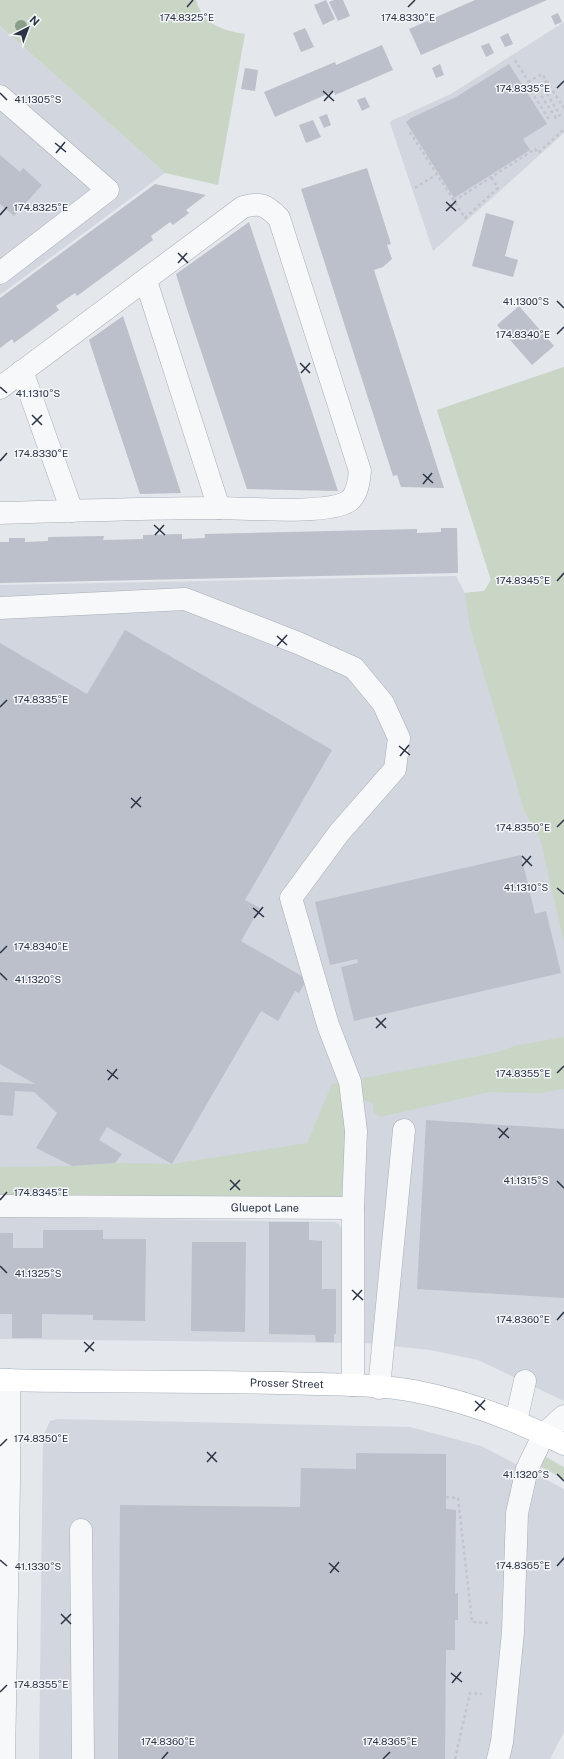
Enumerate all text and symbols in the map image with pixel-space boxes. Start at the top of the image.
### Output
north arrow [8,8,48,48]
text: 174.8325°E [160,11,214,23]
text: 174.8330°E [381,11,435,23]
text: N [27,13,42,28]
text: 174.8335°E [496,82,550,94]
text: 41.1305°S [15,93,62,105]
text: 174.8325°E [14,201,68,213]
text: 41.1300°S [503,295,550,307]
text: 174.8340°E [496,328,550,340]
text: 41.1310°S [16,387,61,399]
text: 174.8330°E [14,447,68,459]
text: 174.8345°E [496,574,550,586]
text: 174.8335°E [14,693,68,705]
text: 174.8350°E [496,821,550,833]
text: 41.1310°S [504,881,549,893]
text: 174.8340°E [14,940,68,952]
text: 41.1320°S [15,973,61,985]
text: 174.8355°E [496,1067,550,1079]
text: 41.1315°S [504,1174,549,1186]
text: 174.8345°E [14,1186,68,1198]
street label: Gluepot Lane [231,1201,299,1214]
text: 41.1325°S [15,1267,62,1279]
text: 174.8360°E [496,1313,550,1325]
street label: Prosser Street [250,1376,324,1390]
text: 174.8350°E [14,1432,68,1444]
text: 41.1320°S [503,1468,549,1480]
text: 174.8365°E [496,1559,550,1571]
text: 41.1330°S [15,1560,62,1572]
text: 174.8355°E [14,1678,68,1690]
text: 174.8360°E [141,1735,195,1747]
text: 174.8365°E [363,1735,417,1747]

